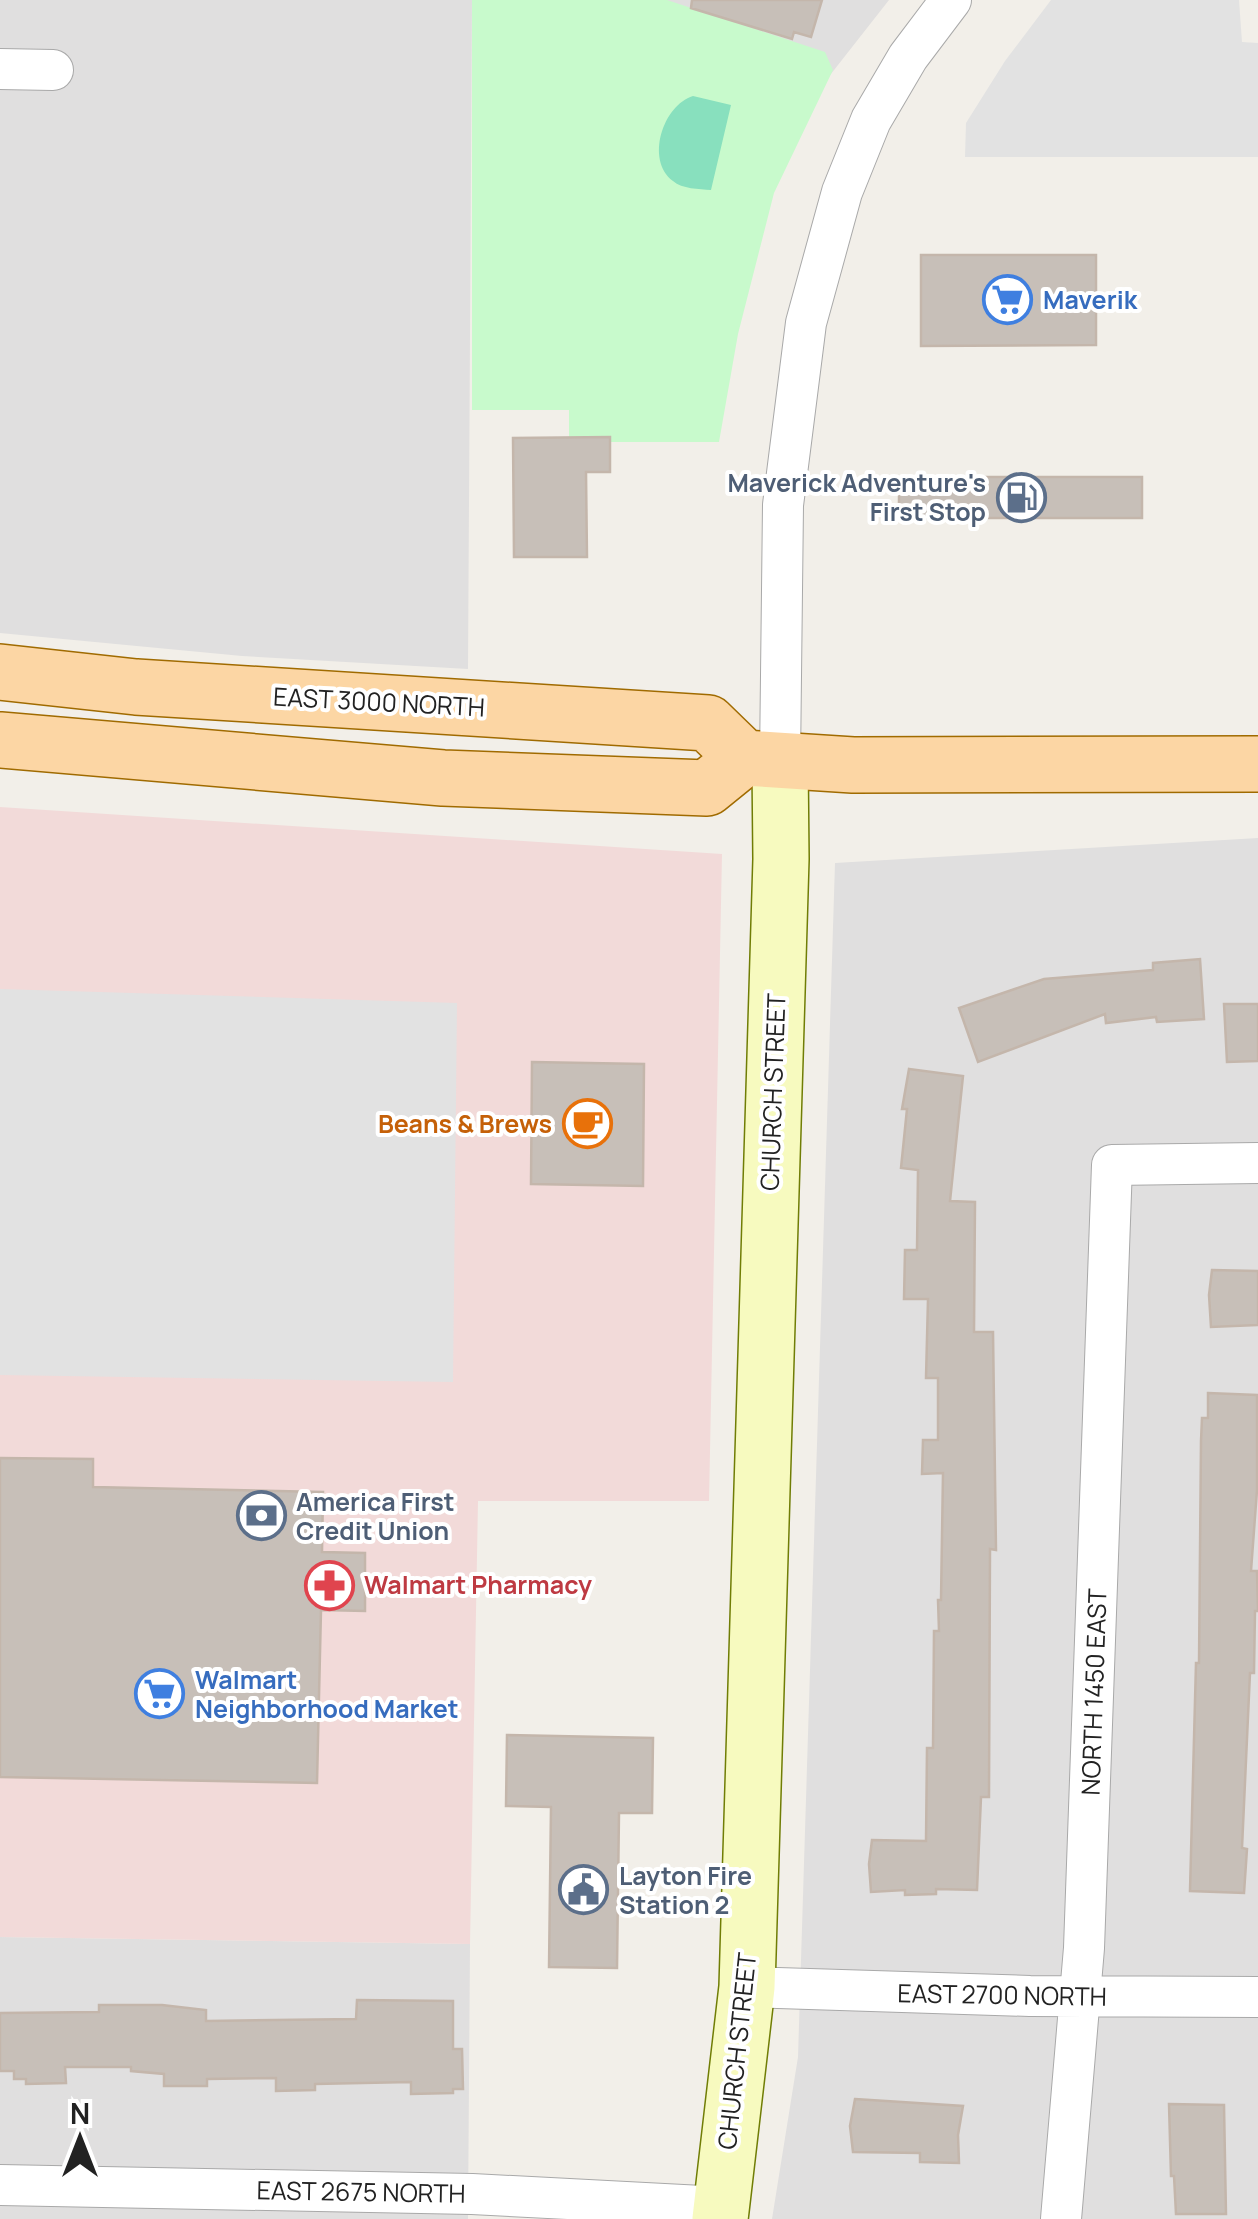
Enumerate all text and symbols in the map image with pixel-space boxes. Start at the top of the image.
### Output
supermarket icon: Maverik [982,274,1034,326]
place label: Maverik [1043,282,1138,317]
place label: Maverick Adventure's First Stop [727,465,986,529]
fuel station icon: Maverick Adventure's First Stop [995,471,1047,523]
street label: EAST 3000 NORTH [272,678,486,725]
street label: CHURCH STREET [752,993,793,1191]
cafe icon: Beans & Brews [561,1098,613,1150]
place label: Beans & Brews [378,1106,552,1141]
place label: America First Credit Union [296,1484,455,1548]
bank icon: America First Credit Union [235,1490,287,1542]
pharmacy icon: Walmart Pharmacy [303,1559,355,1611]
place label: Walmart Pharmacy [364,1567,592,1602]
street label: NORTH 1450 EAST [1072,1588,1115,1796]
place label: Walmart Neighborhood Market [195,1662,459,1726]
supermarket icon: Walmart Neighborhood Market [134,1668,186,1720]
place label: Layton Fire Station 2 [619,1858,752,1922]
public building icon: Layton Fire Station 2 [558,1864,610,1916]
street label: CHURCH STREET [709,1951,764,2151]
street label: EAST 2700 NORTH [897,1975,1107,2014]
north arrow [30,2089,130,2189]
text: N [70,2094,90,2132]
street label: EAST 2675 NORTH [256,2172,466,2211]

